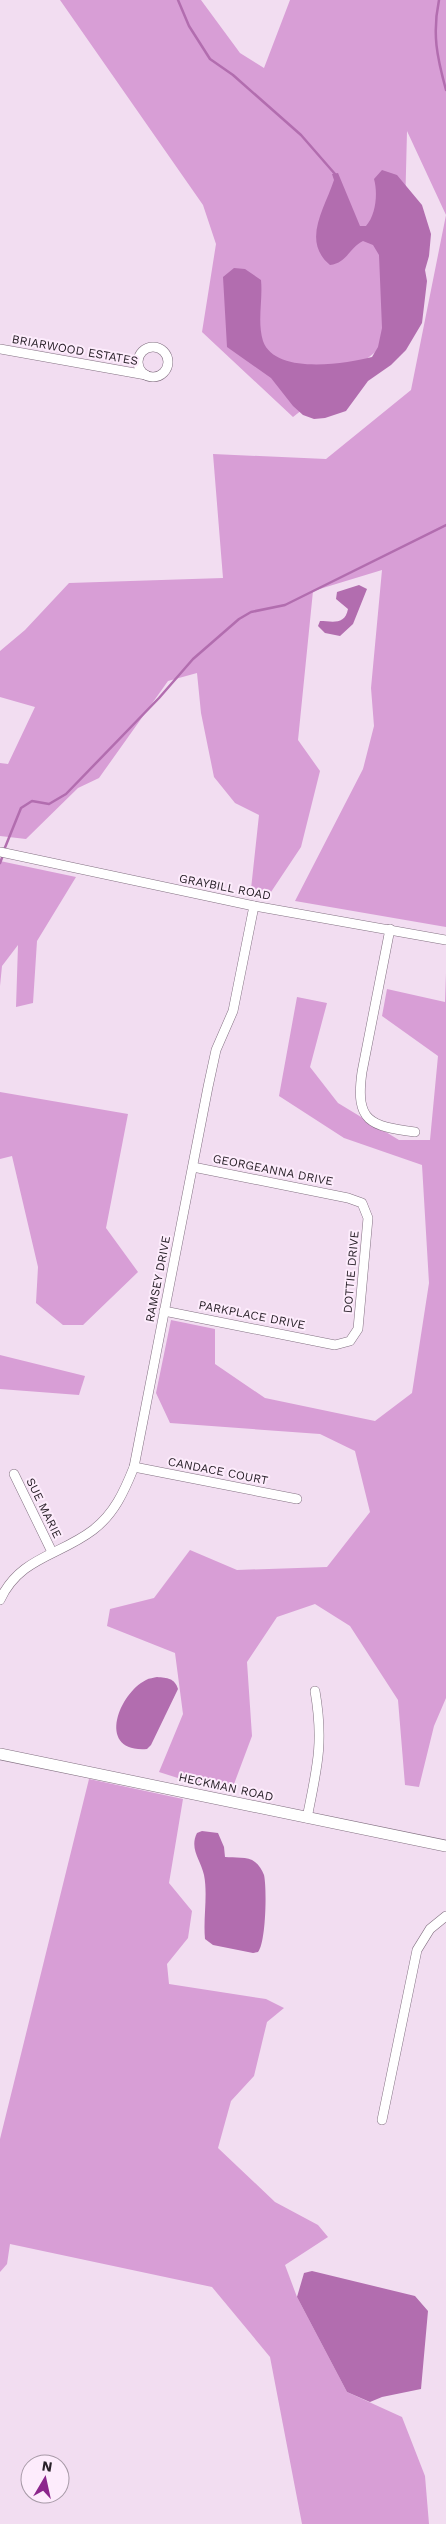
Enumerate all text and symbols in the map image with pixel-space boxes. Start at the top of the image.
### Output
street label: BRIARWOOD ESTATES [11,332,139,368]
street label: GRAYBILL ROAD [178,871,272,903]
street label: GEORGEANNA DRIVE [212,1151,335,1189]
street label: DOTTIE DRIVE [340,1230,362,1314]
street label: RAMSEY DRIVE [143,1234,173,1323]
street label: PARKPLACE DRIVE [198,1298,307,1332]
street label: CANDACE COURT [167,1454,269,1488]
street label: SUE MARIE [23,1476,65,1541]
street label: HECKMAN ROAD [177,1770,275,1804]
north arrow [20,2454,70,2504]
text: N [41,2457,53,2475]

